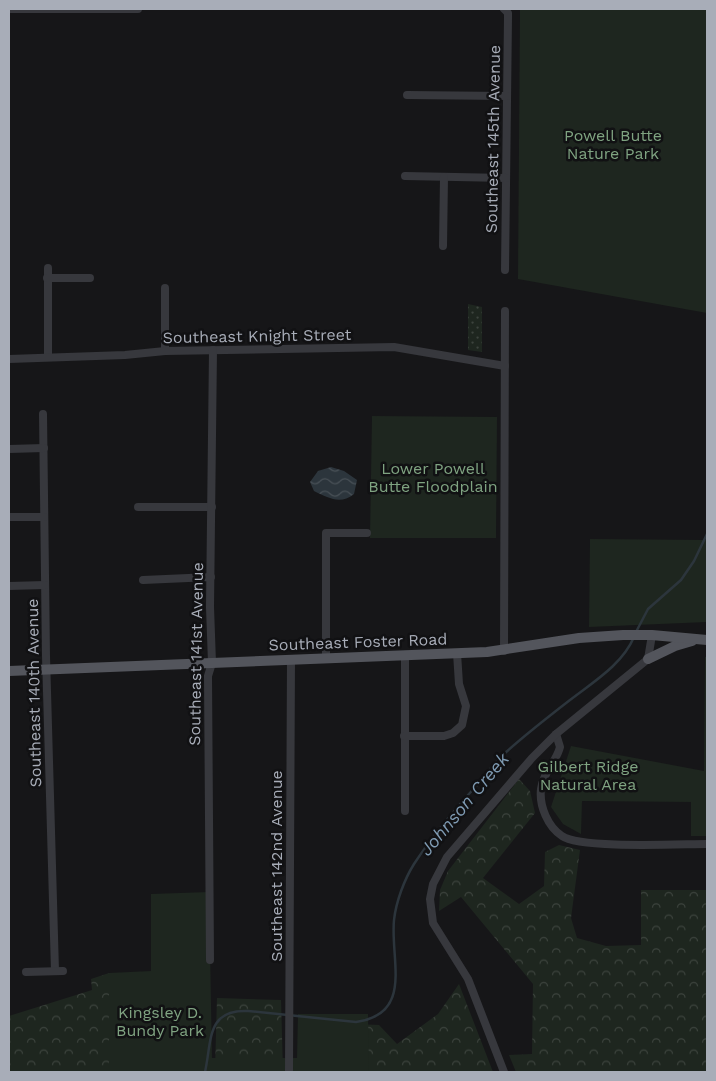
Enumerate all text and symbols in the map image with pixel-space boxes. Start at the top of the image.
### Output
street label: Southeast 145th Avenue [482,45,504,233]
park label: Powell Butte Nature Park [564,126,662,163]
street label: Southeast Knight Street [163,325,352,347]
park label: Lower Powell Butte Floodplain [368,459,498,496]
street label: Southeast 141st Avenue [185,562,207,746]
street label: Southeast 140th Avenue [23,598,45,788]
street label: Southeast Foster Road [268,629,448,655]
water label: Johnson Creek [415,747,514,860]
park label: Gilbert Ridge Natural Area [538,757,638,794]
street label: Southeast 142nd Avenue [267,770,286,962]
park label: Kingsley D. Bundy Park [116,1003,204,1040]

